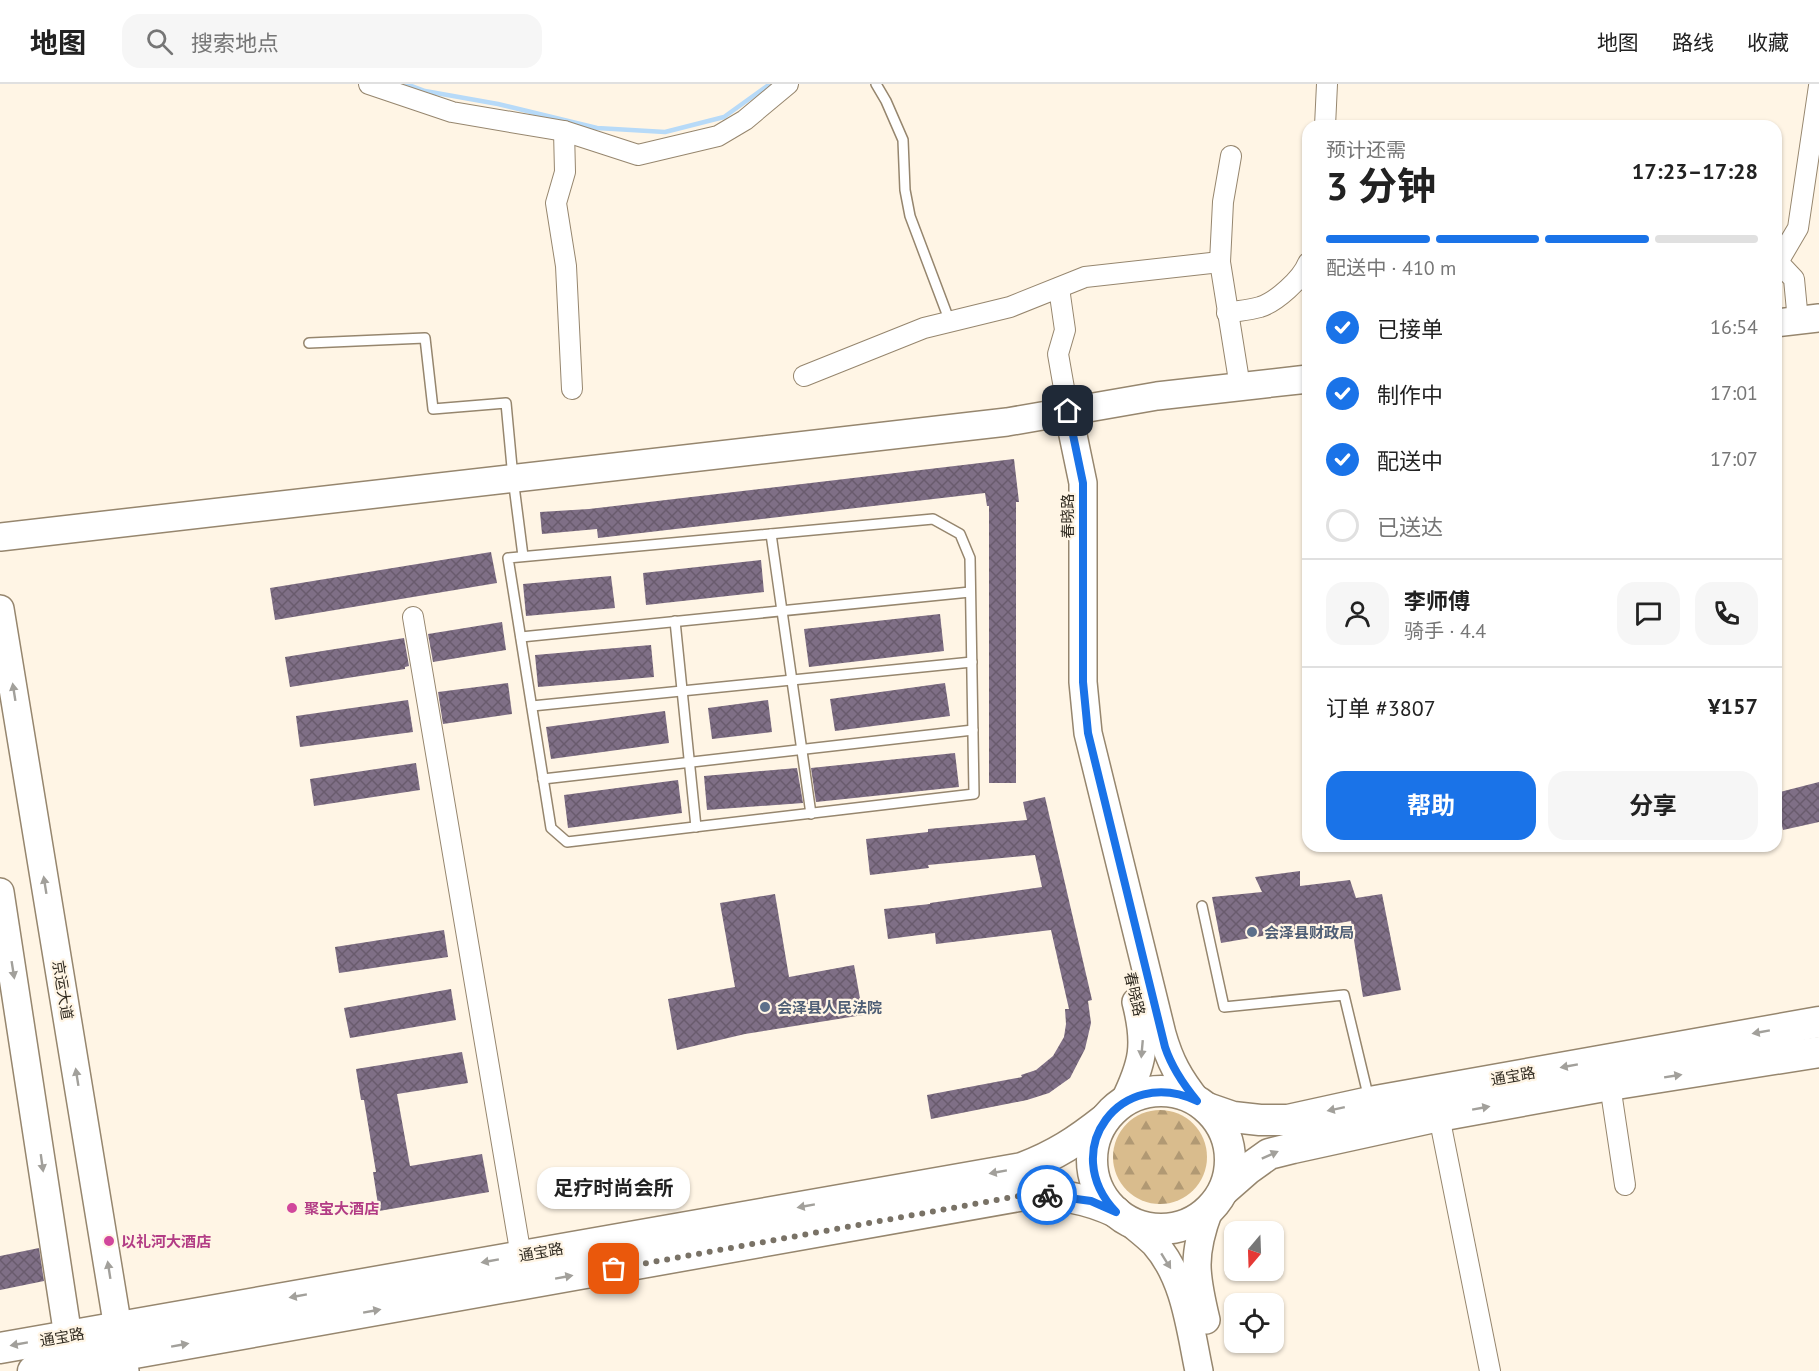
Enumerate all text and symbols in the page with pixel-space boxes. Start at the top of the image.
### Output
search box [122,14,542,68]
text: 地图 [30,24,86,61]
icon: search [143,25,176,58]
text: 搜索地点 [191,29,279,57]
text: 地图 [1597,29,1639,56]
text: 路线 [1672,29,1714,56]
text: 收藏 [1747,29,1789,56]
text: 预计还需 [1326,137,1406,163]
text: 17:23–17:28 [1632,157,1758,185]
text: 3 分钟 [1326,160,1436,211]
text: 配送中 · 410 m [1326,255,1456,281]
icon: check [1326,311,1359,344]
text: 16:54 [1710,314,1758,340]
text: 已接单 [1377,315,1443,343]
icon: check [1326,377,1359,410]
text: 17:01 [1710,380,1758,406]
text: 制作中 [1377,381,1443,409]
pin [1042,385,1093,436]
icon: home [1051,394,1084,427]
icon: check [1326,443,1359,476]
text: 17:07 [1710,446,1758,472]
text: 配送中 [1377,447,1443,475]
street label: 春晓路 [1058,493,1077,539]
text: 已送达 [1377,513,1443,541]
button: person [1326,582,1389,645]
button: chat [1617,582,1680,645]
button: phone [1695,582,1758,645]
text: 李师傅 [1404,587,1470,615]
text: 骑手 · 4.4 [1404,618,1486,644]
one-way arrow [9,683,18,702]
text: ¥157 [1708,692,1758,720]
text: 订单 #3807 [1326,694,1436,722]
button: 帮助 [1326,771,1536,840]
button: 分享 [1548,771,1758,840]
one-way arrow [41,875,50,894]
place label: 会泽县财政局 [1264,923,1354,942]
marker: 会泽县财政局 [1245,925,1259,939]
street label: 京运大道 [49,959,77,1021]
one-way arrow [8,961,17,980]
street label: 春晓路 [1121,970,1149,1018]
place label: 会泽县人民法院 [777,998,882,1017]
marker: 会泽县人民法院 [758,1000,772,1014]
one-way arrow [1752,1028,1771,1037]
one-way arrow [1137,1040,1147,1059]
one-way arrow [1560,1062,1579,1071]
street label: 通宝路 [1489,1063,1537,1089]
one-way arrow [73,1068,82,1087]
one-way arrow [1664,1071,1683,1080]
one-way arrow [1471,1103,1490,1112]
one-way arrow [1327,1105,1346,1114]
one-way arrow [1262,1150,1280,1160]
one-way arrow [37,1153,46,1172]
courier [1017,1165,1077,1225]
callout: 足疗时尚会所 [538,1167,690,1209]
one-way arrow [988,1168,1007,1177]
text: 足疗时尚会所 [554,1175,674,1201]
icon: bike [1031,1179,1064,1212]
place label: 聚宝大酒店 [304,1199,379,1218]
marker: 聚宝大酒店 [285,1201,299,1215]
one-way arrow [796,1202,815,1211]
north arrow [1224,1221,1284,1281]
map controls [1224,1221,1284,1353]
place label: 以礼河大酒店 [121,1232,211,1251]
marker: 以礼河大酒店 [102,1234,116,1248]
street label: 通宝路 [517,1239,565,1265]
pin [588,1243,639,1294]
icon: bag [597,1252,630,1285]
one-way arrow [1161,1253,1172,1269]
one-way arrow [480,1257,499,1266]
one-way arrow [104,1260,113,1279]
one-way arrow [555,1273,574,1282]
one-way arrow [288,1291,307,1300]
button: locate [1224,1293,1284,1353]
one-way arrow [363,1306,382,1315]
street label: 通宝路 [38,1324,86,1350]
one-way arrow [9,1340,28,1349]
one-way arrow [171,1340,190,1349]

